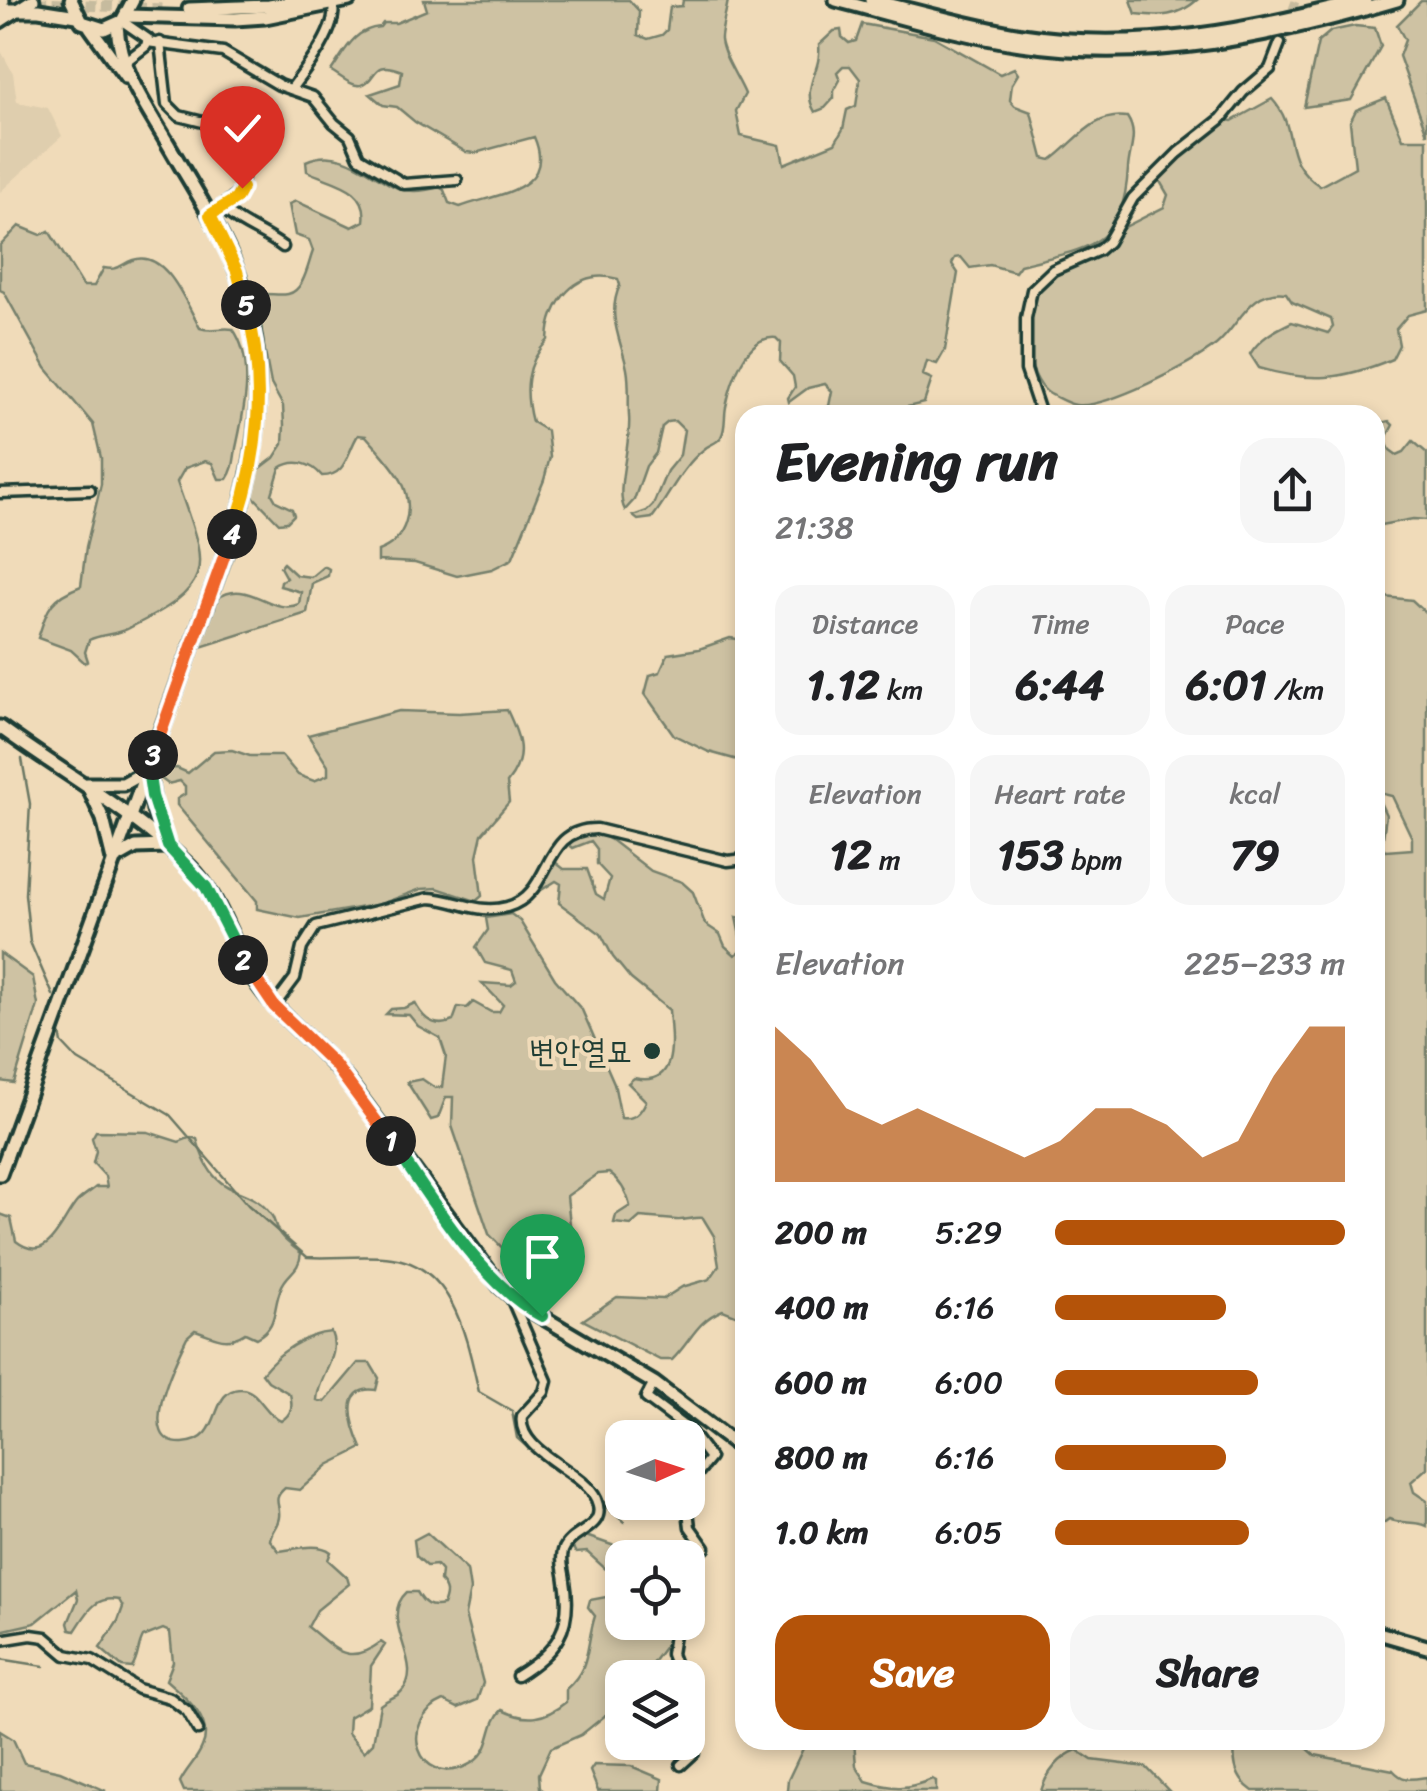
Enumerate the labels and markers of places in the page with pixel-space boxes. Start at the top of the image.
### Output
pin [200,86,285,189]
pin: 5 [221,280,271,330]
pin: 4 [207,509,257,559]
pin: 3 [128,730,178,780]
pin: 2 [218,935,268,985]
place label: 변안열묘 [529,1023,632,1080]
marker: 변안열묘 [641,1040,663,1062]
pin: 1 [366,1116,416,1166]
pin [500,1214,585,1317]

